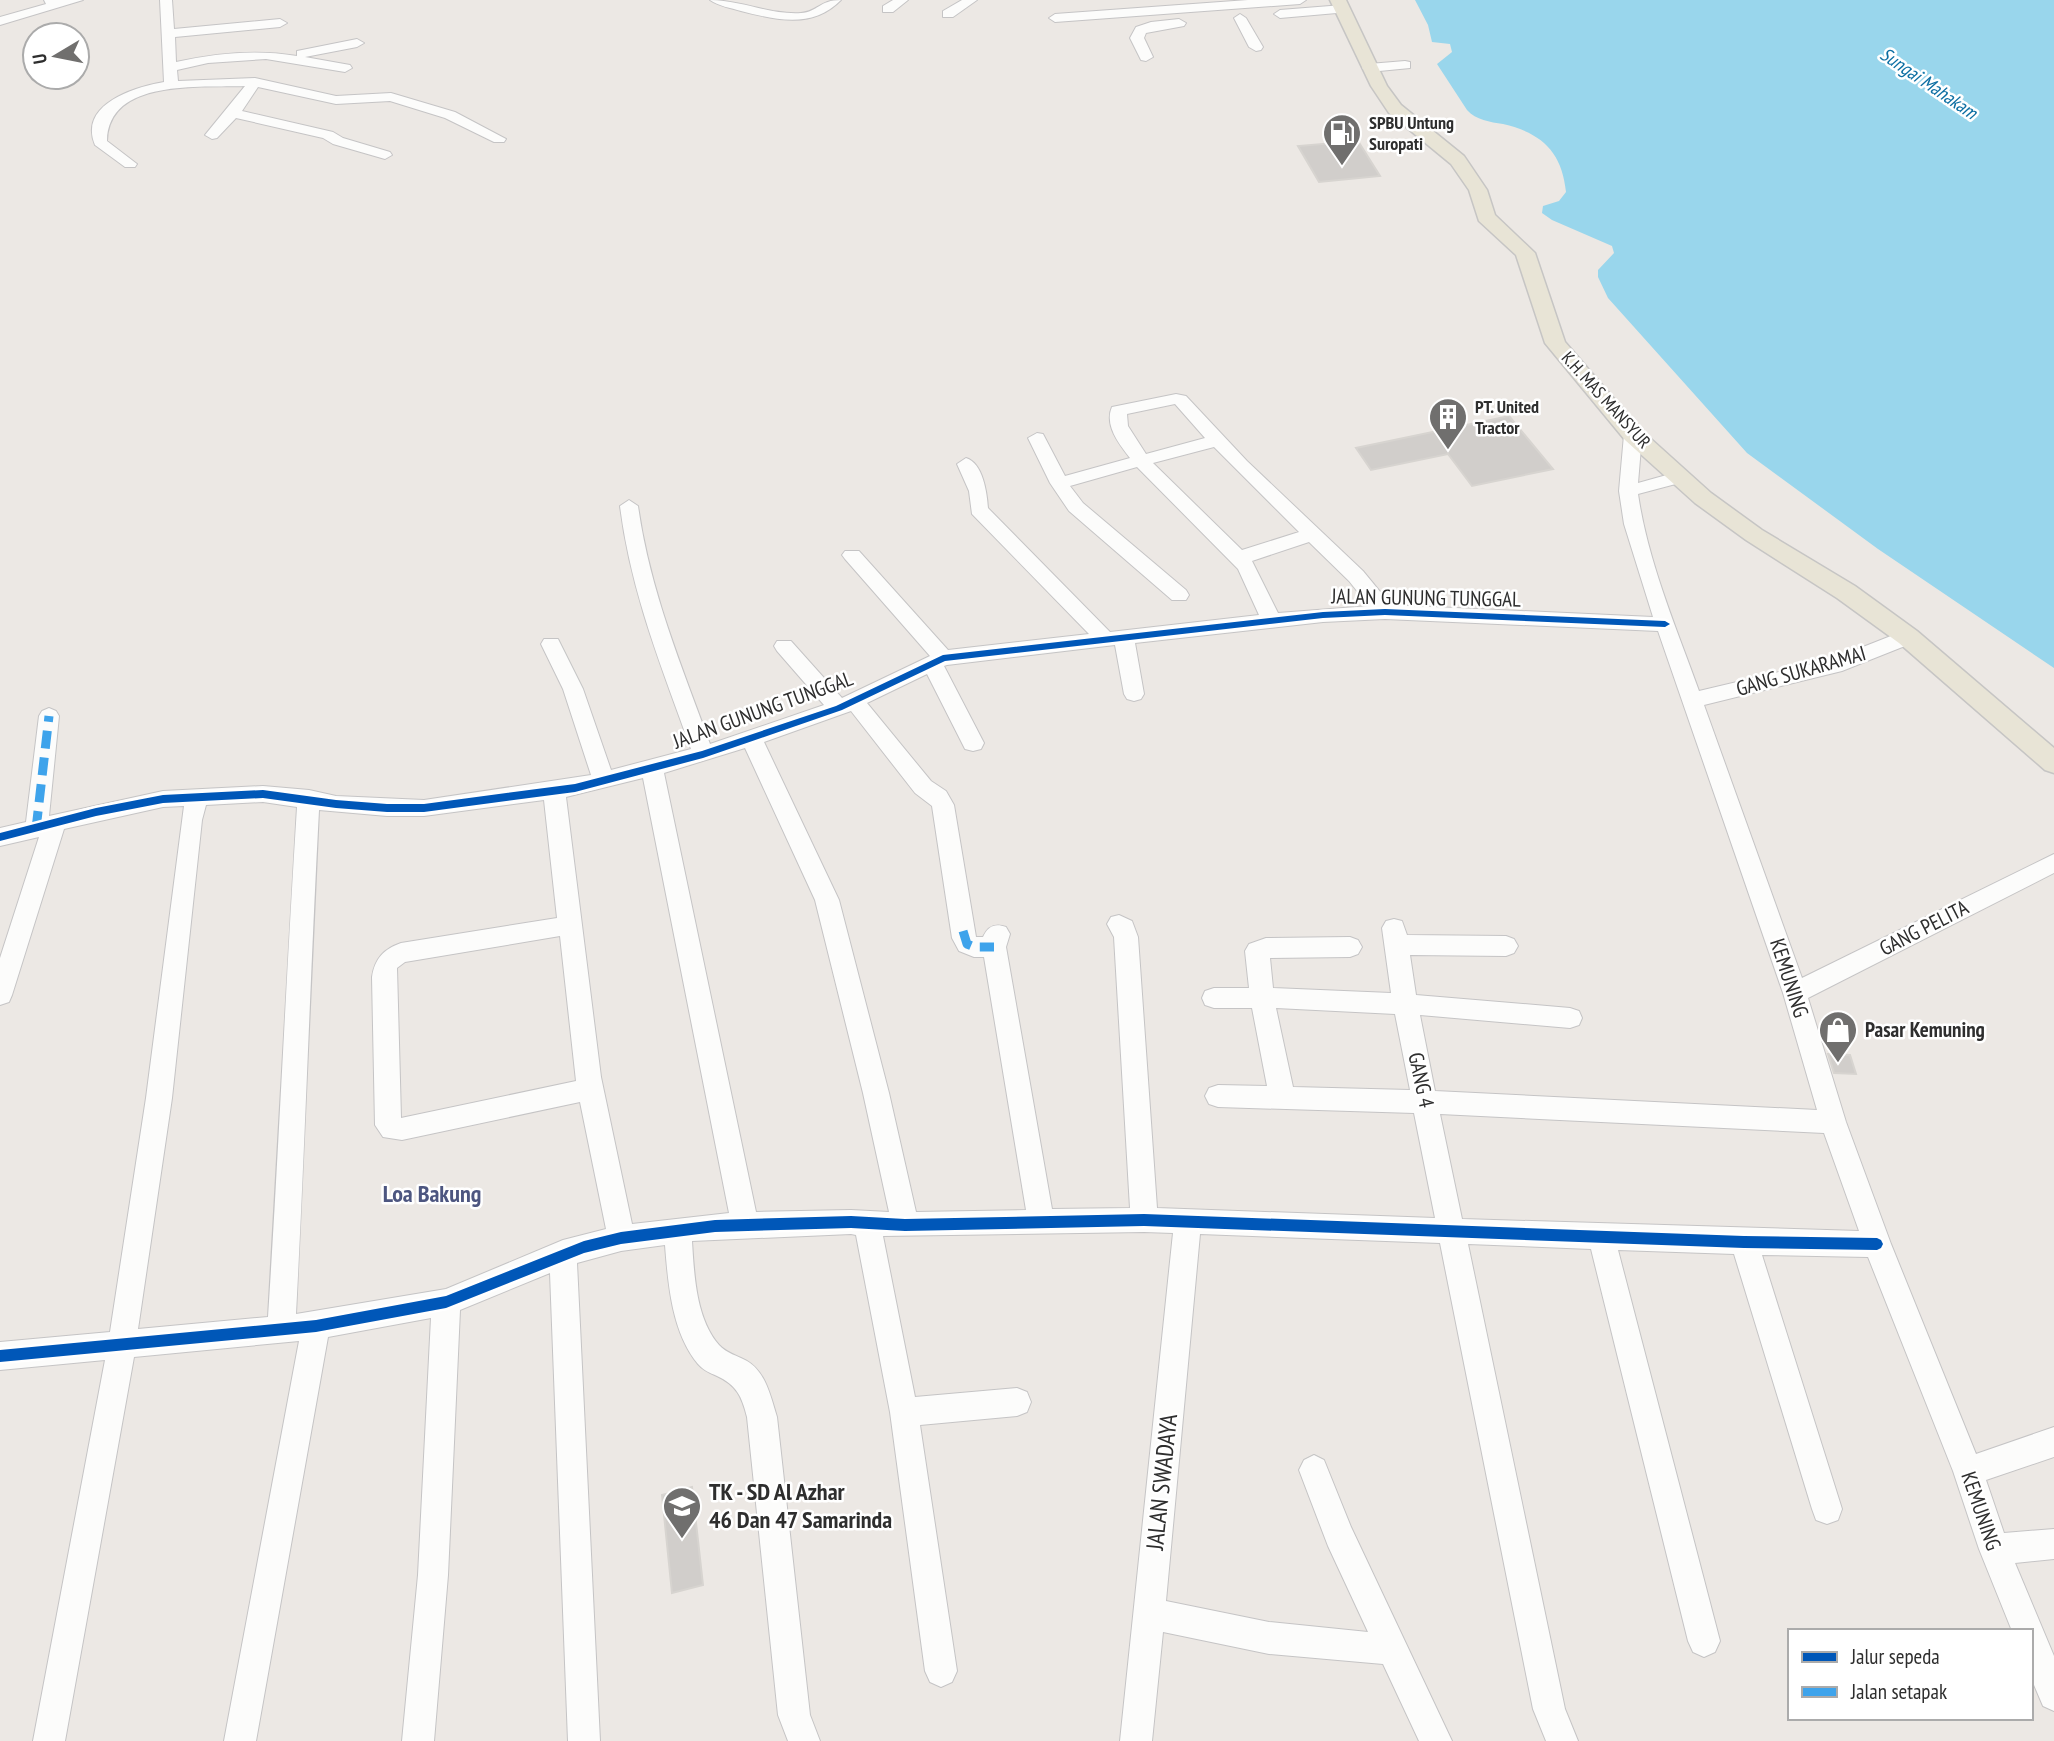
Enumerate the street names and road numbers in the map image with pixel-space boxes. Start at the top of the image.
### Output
street label: K.H. MAS MANSYUR [1557,346,1656,453]
street label: JALAN GUNUNG TUNGGAL [1330,582,1521,613]
street label: GANG SUKARAMAI [1733,639,1869,702]
street label: JALAN GUNUNG TUNGGAL [668,664,857,755]
street label: GANG PELITA [1875,894,1973,962]
street label: KEMUNING [1764,935,1815,1021]
street label: GANG 4 [1402,1050,1441,1111]
street label: JALAN SWADAYA [1139,1412,1184,1553]
street label: KEMUNING [1955,1468,2008,1554]

